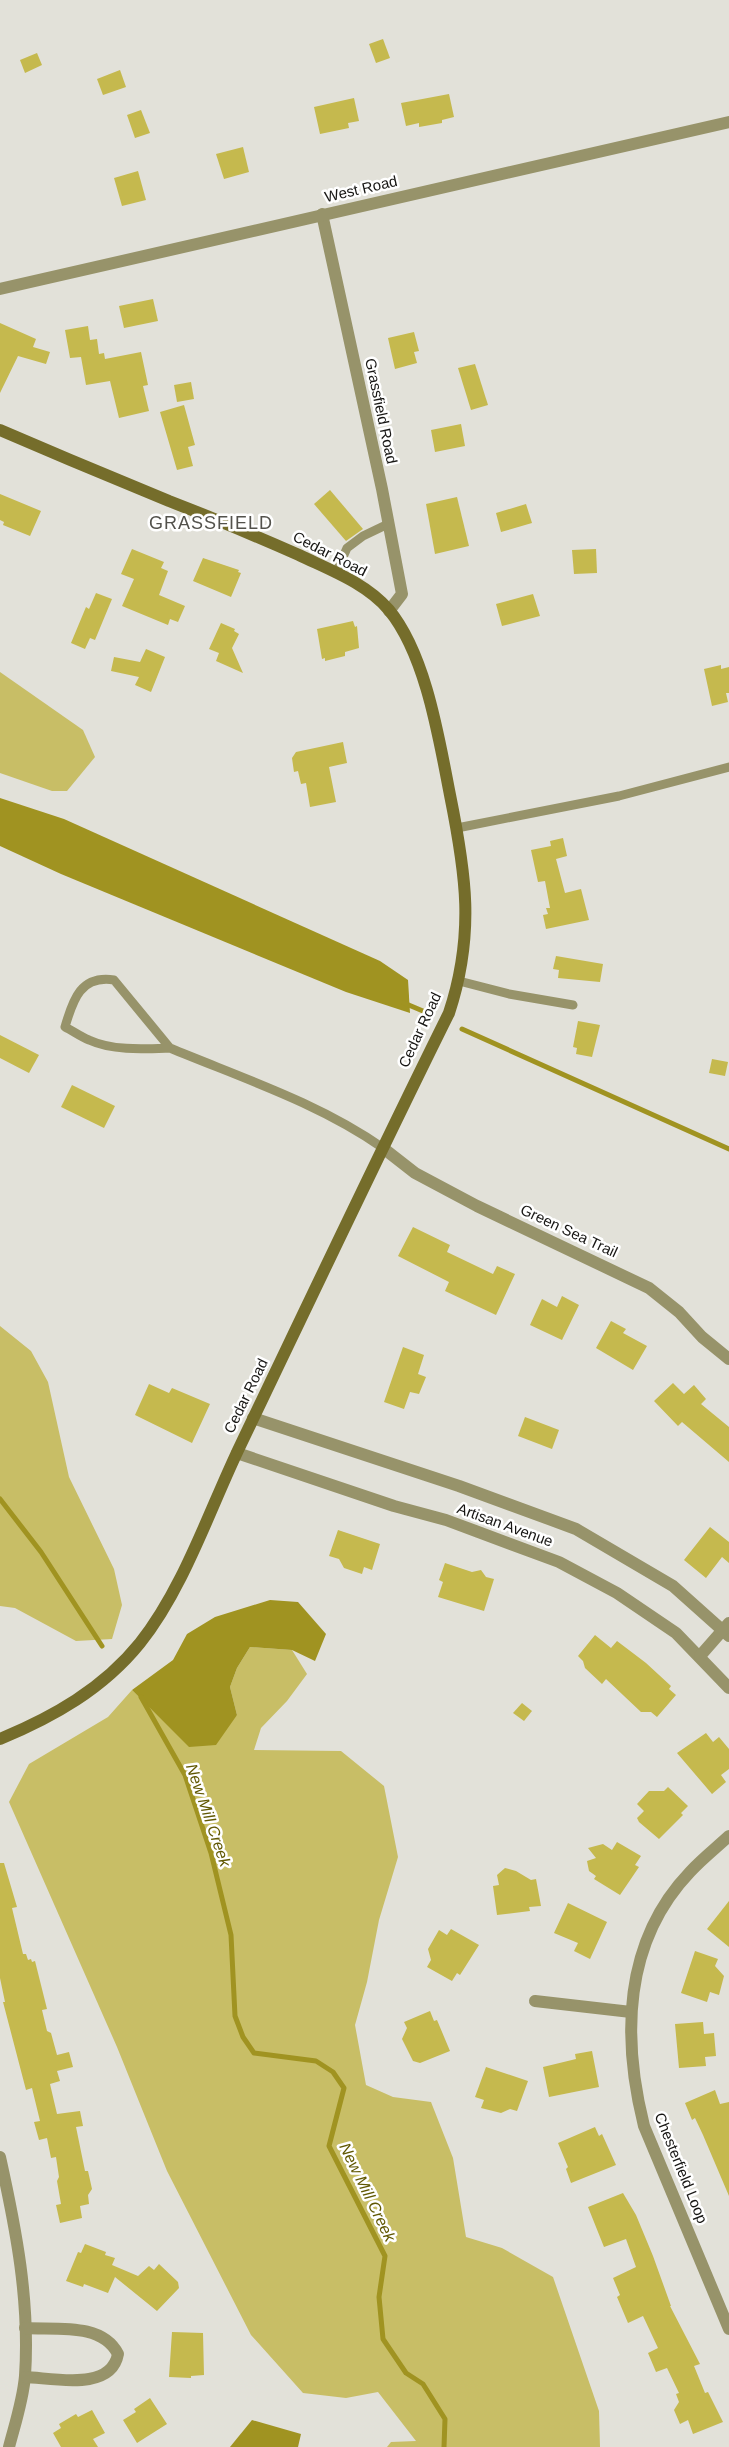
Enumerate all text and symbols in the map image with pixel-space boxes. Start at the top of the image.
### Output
street label: West Road [323,172,399,205]
street label: Grassfield Road [362,357,401,465]
district label: GRASSFIELD [149,513,273,533]
street label: Cedar Road [290,528,370,579]
street label: Cedar Road [395,990,444,1070]
street label: Green Sea Trail [518,1201,620,1260]
street label: Cedar Road [220,1356,271,1436]
street label: Artisan Avenue [455,1499,555,1550]
water label: New Mill Creek [183,1762,234,1870]
street label: Chesterfield Loop [652,2110,711,2226]
water label: New Mill Creek [336,2140,399,2245]

